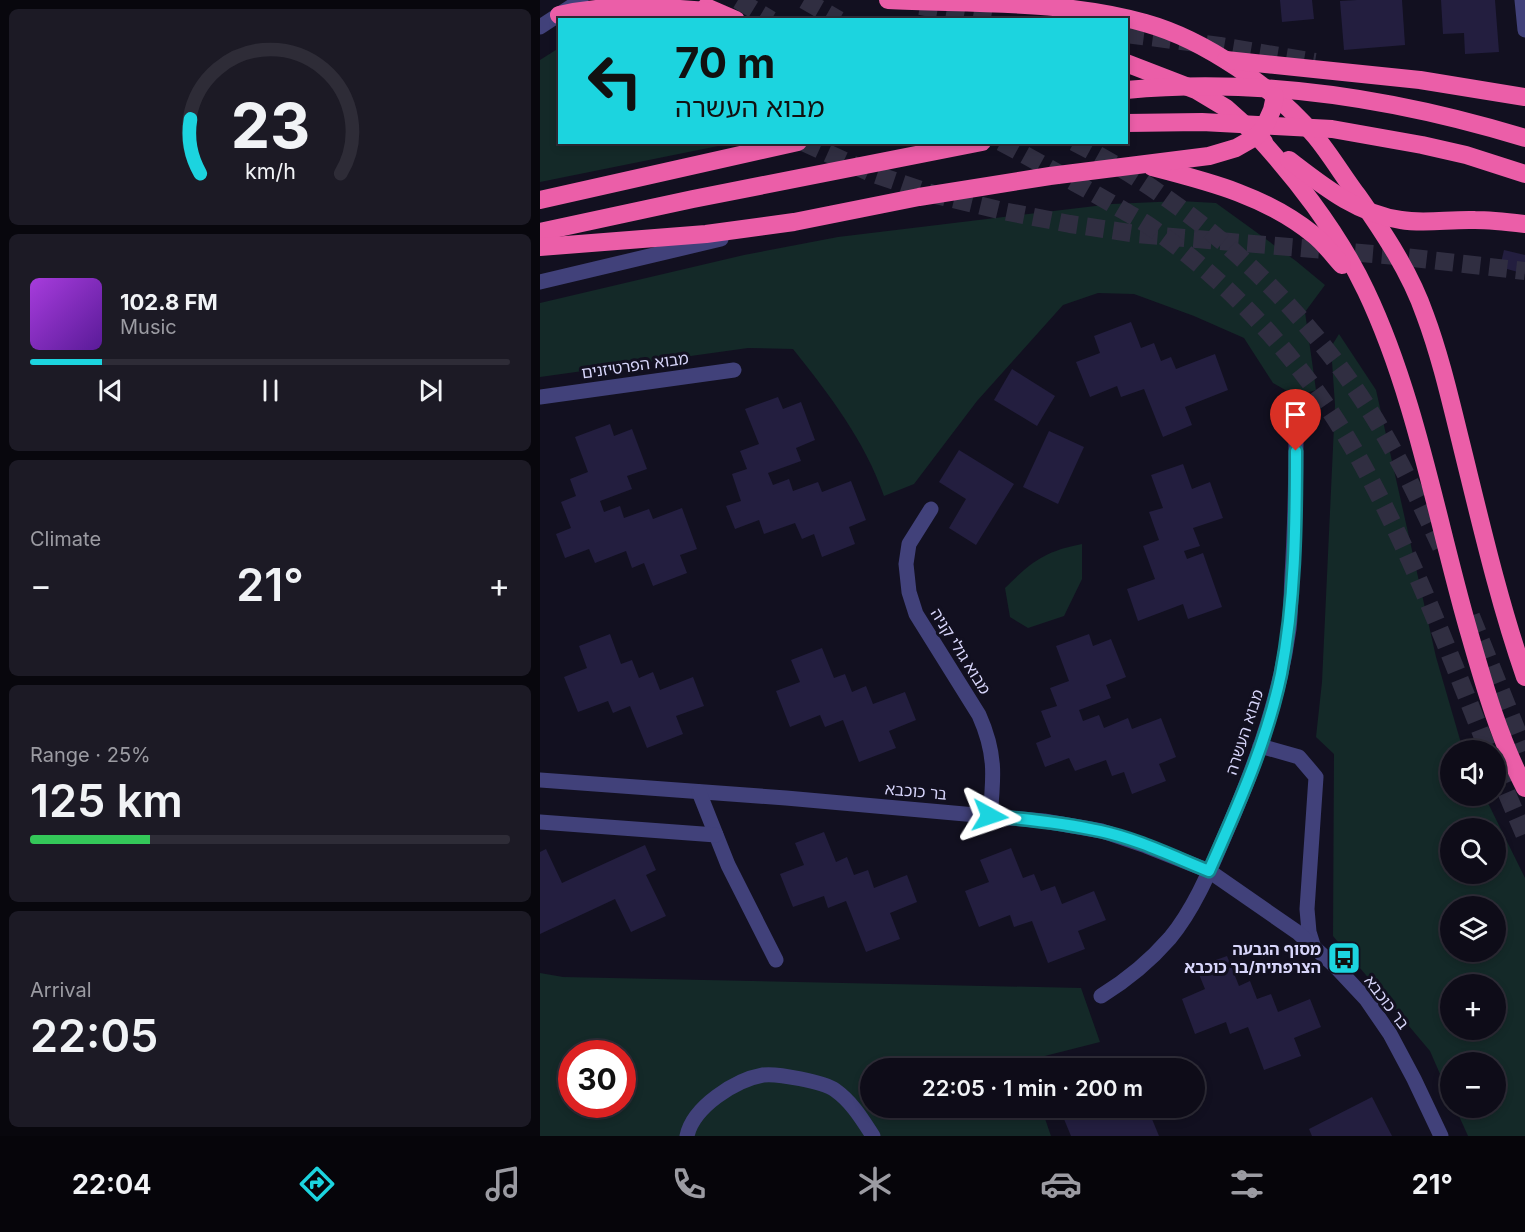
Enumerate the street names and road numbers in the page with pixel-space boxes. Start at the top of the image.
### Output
street label: מבוא הפרטיזנים [580,348,690,382]
street label: מבוא גולי קניה [927,604,995,698]
street label: מבוא העשרה [1221,687,1267,777]
street label: בר כוכבא [884,778,948,804]
street label: בר כוכבא [1360,971,1414,1033]

